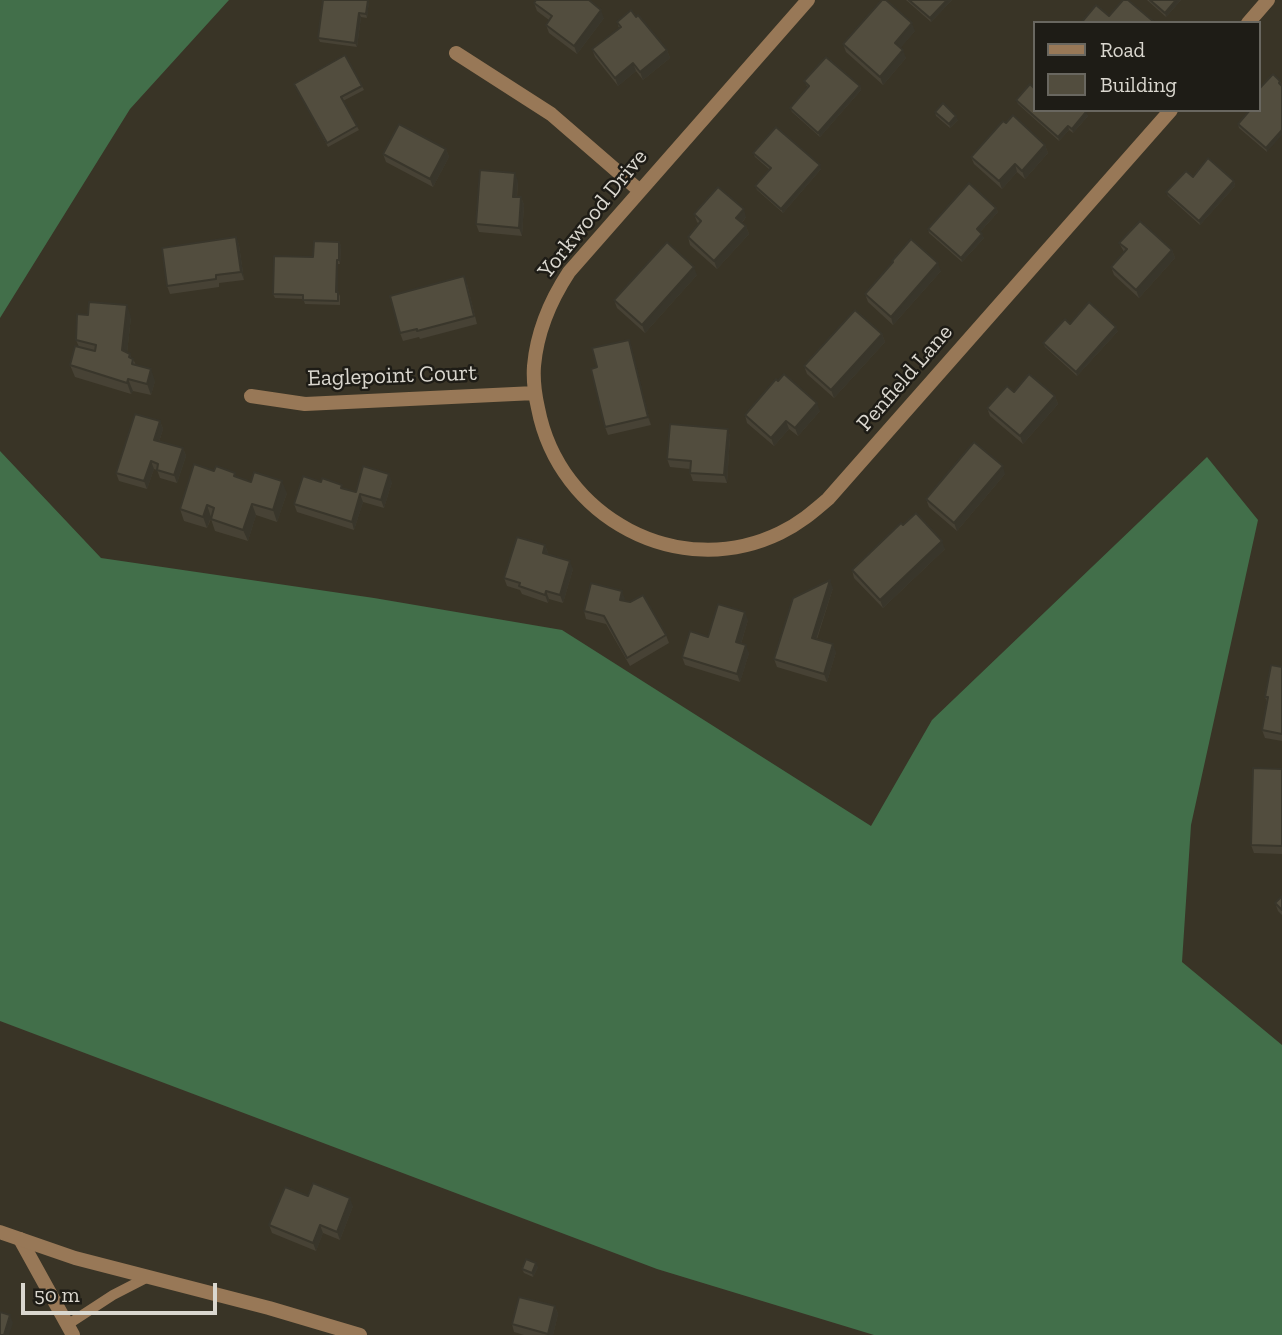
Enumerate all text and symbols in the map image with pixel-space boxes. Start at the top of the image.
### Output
legend [1034,21,1261,112]
text: Road [1100,37,1145,62]
text: Building [1100,72,1177,97]
street label: Yorkwood Drive [532,144,654,284]
street label: Penfield Lane [851,319,959,437]
street label: Eaglepoint Court [307,359,477,393]
scale bar [24,1268,220,1312]
text: 50 m [34,1282,80,1307]

